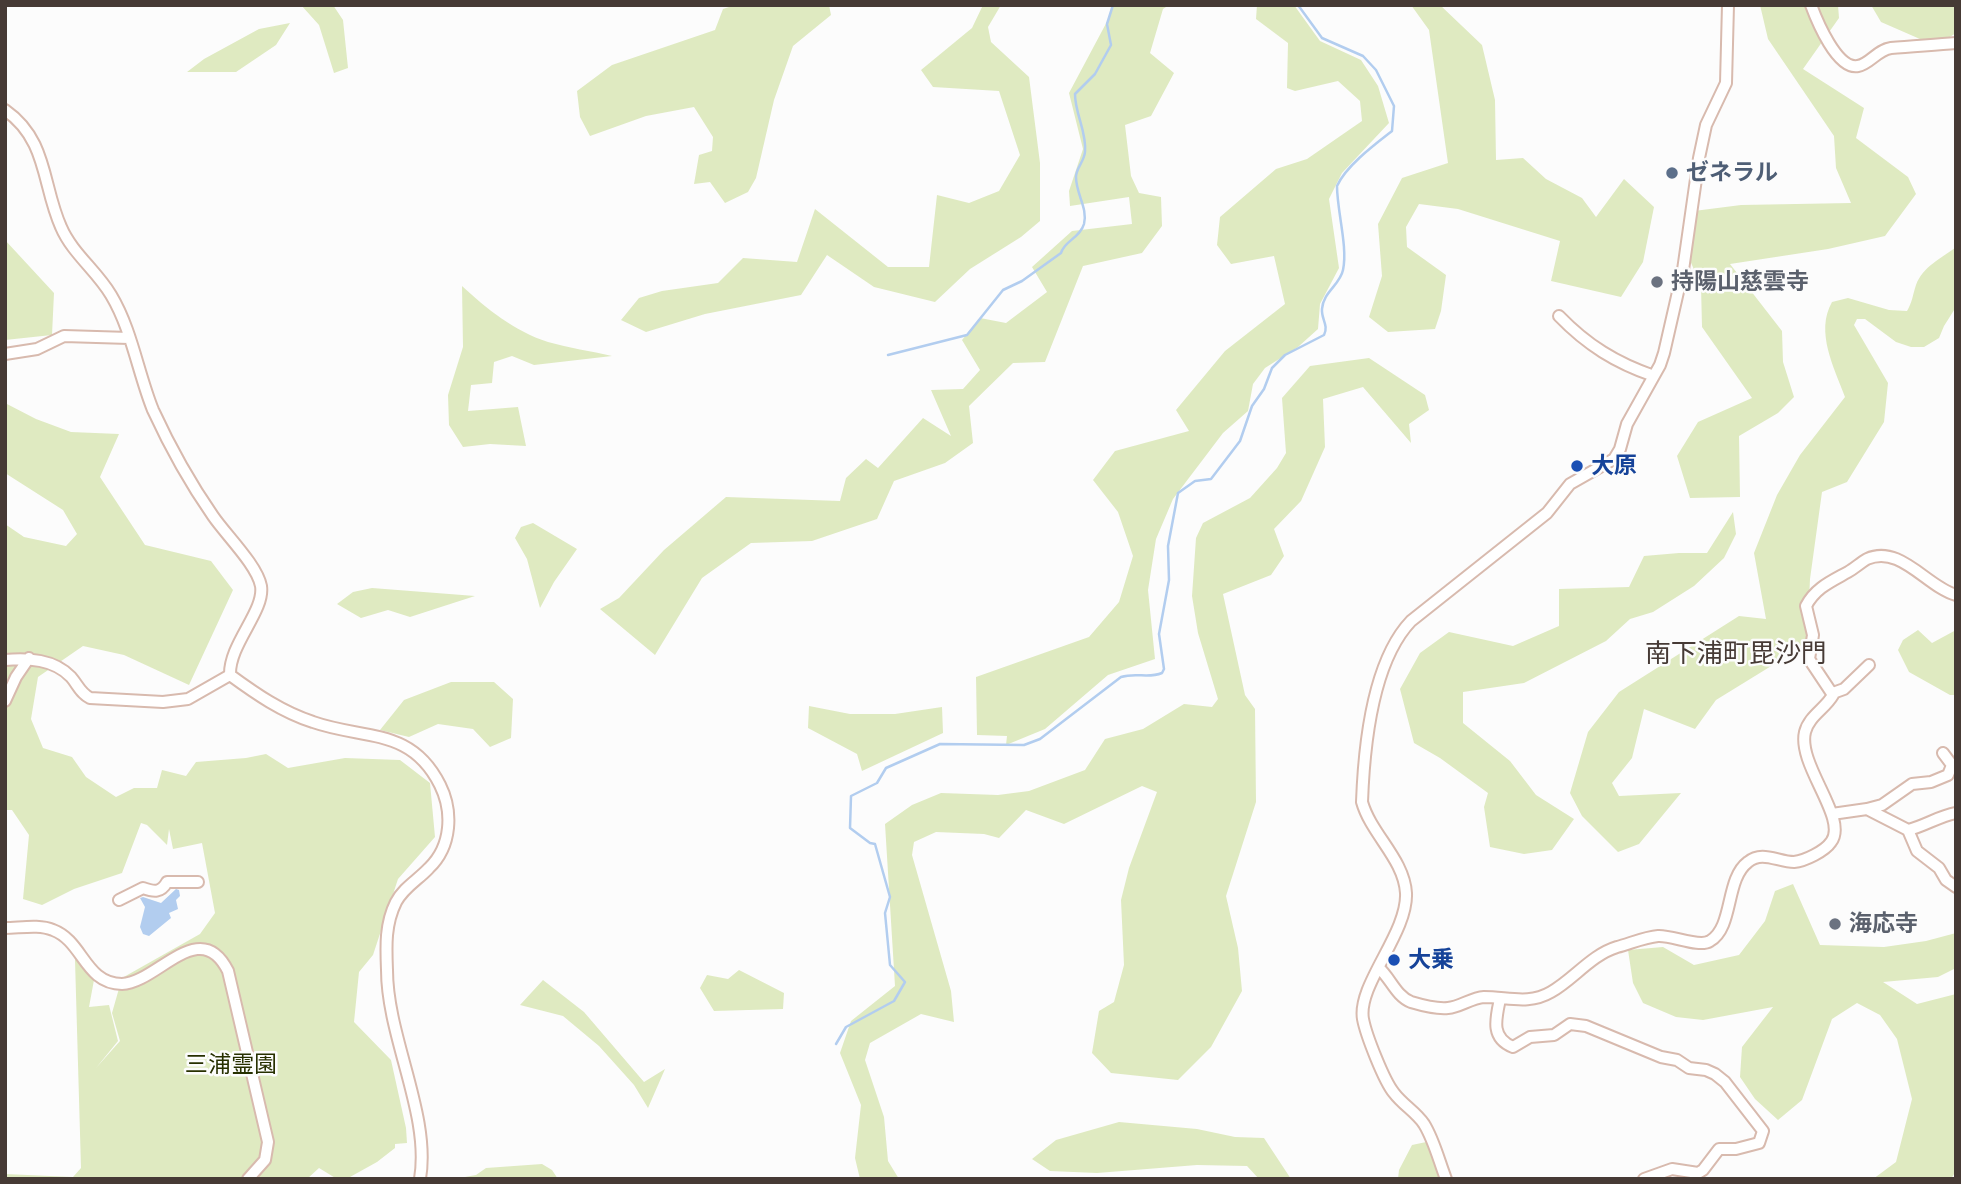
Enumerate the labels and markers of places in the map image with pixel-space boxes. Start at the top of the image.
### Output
place label: ゼネラル [1686,159,1778,187]
marker: ゼネラル [1664,165,1680,181]
place label: 持陽山慈雲寺 [1671,268,1809,296]
marker: 持陽山慈雲寺 [1649,274,1665,290]
place label: 大原 [1591,452,1637,480]
marker: 大原 [1569,458,1585,474]
place label: 海応寺 [1849,910,1918,938]
marker: 海応寺 [1827,916,1843,932]
place label: 大乗 [1408,946,1454,974]
marker: 大乗 [1386,952,1402,968]

